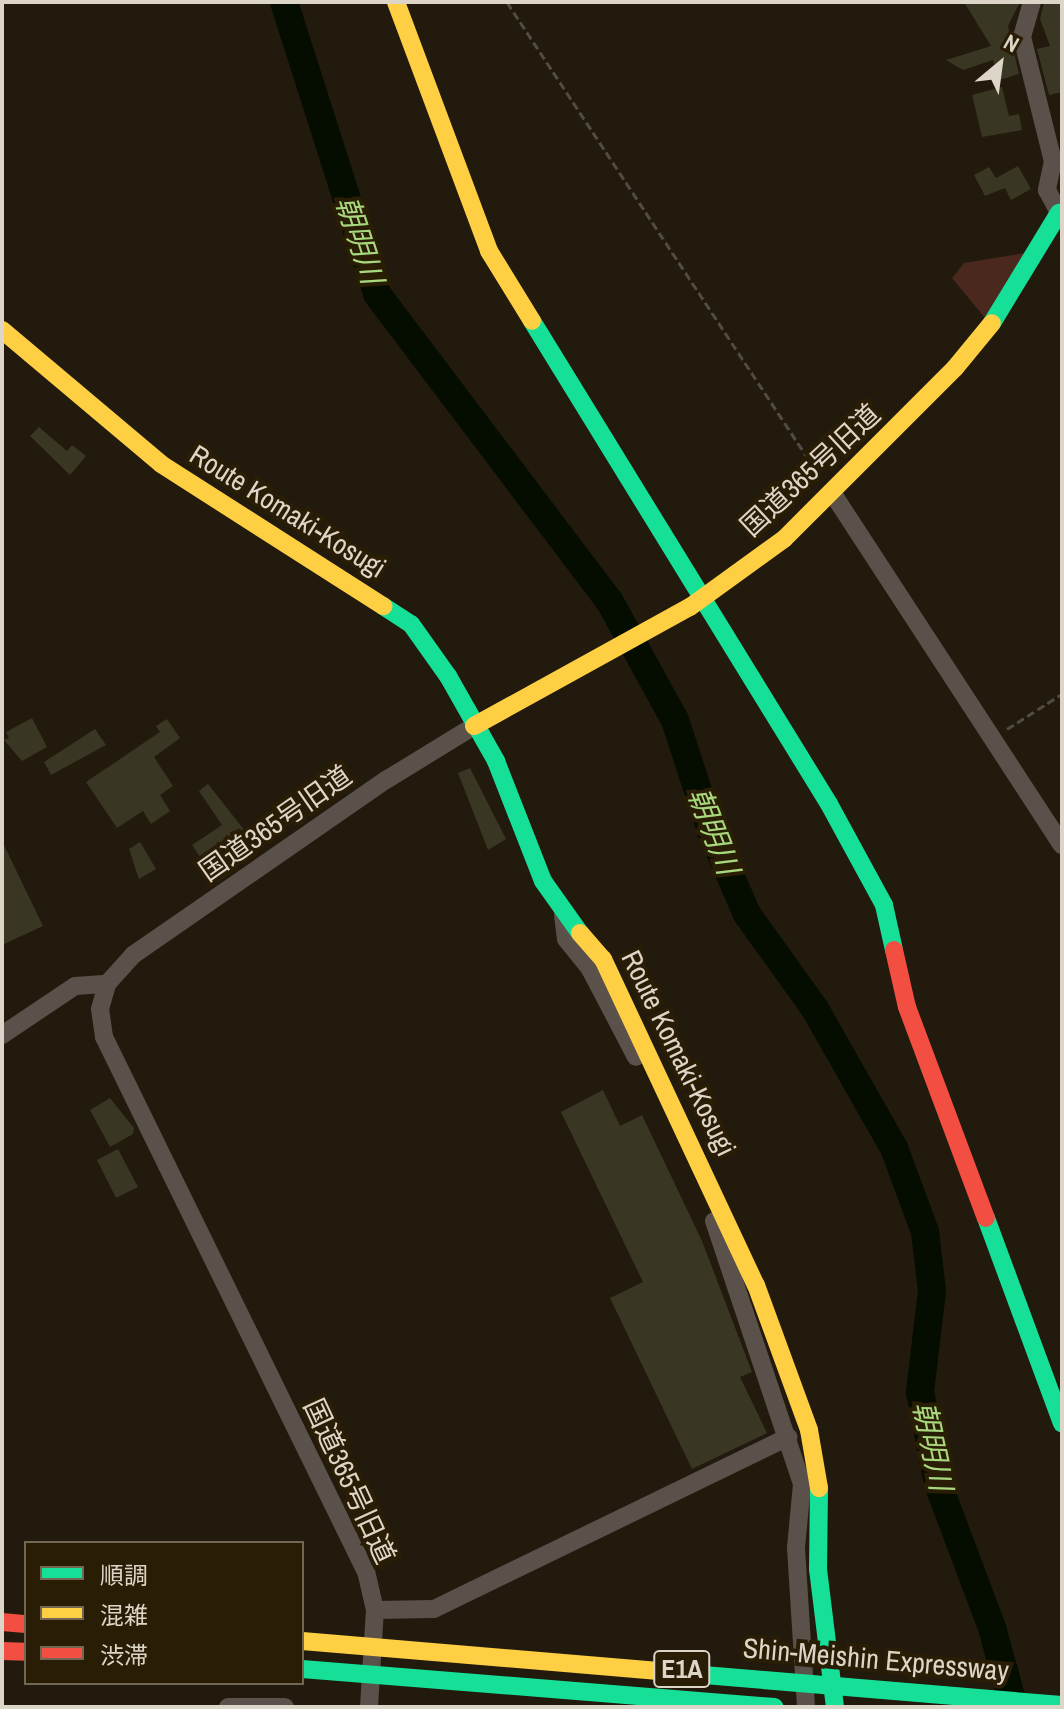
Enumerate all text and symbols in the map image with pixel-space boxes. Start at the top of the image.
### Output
north arrow [960,24,1040,104]
text: N [999,27,1025,59]
water label: 朝明川 [329,192,391,288]
street label: 国道365号旧道 [733,397,887,543]
street label: Route Komaki-Kosugi [184,437,392,585]
street label: 国道365号旧道 [192,758,358,888]
water label: 朝明川 [681,783,747,879]
street label: Route Komaki-Kosugi [615,945,743,1161]
street label: 国道365号旧道 [297,1393,403,1569]
water label: 朝明川 [906,1398,960,1494]
legend [24,1541,304,1685]
text: 順調 [100,1559,148,1591]
text: 混雑 [100,1599,148,1631]
street label: Shin-Meishin Expressway [742,1631,1010,1687]
text: 渋滞 [100,1639,148,1671]
road number: E1A [652,1647,712,1691]

